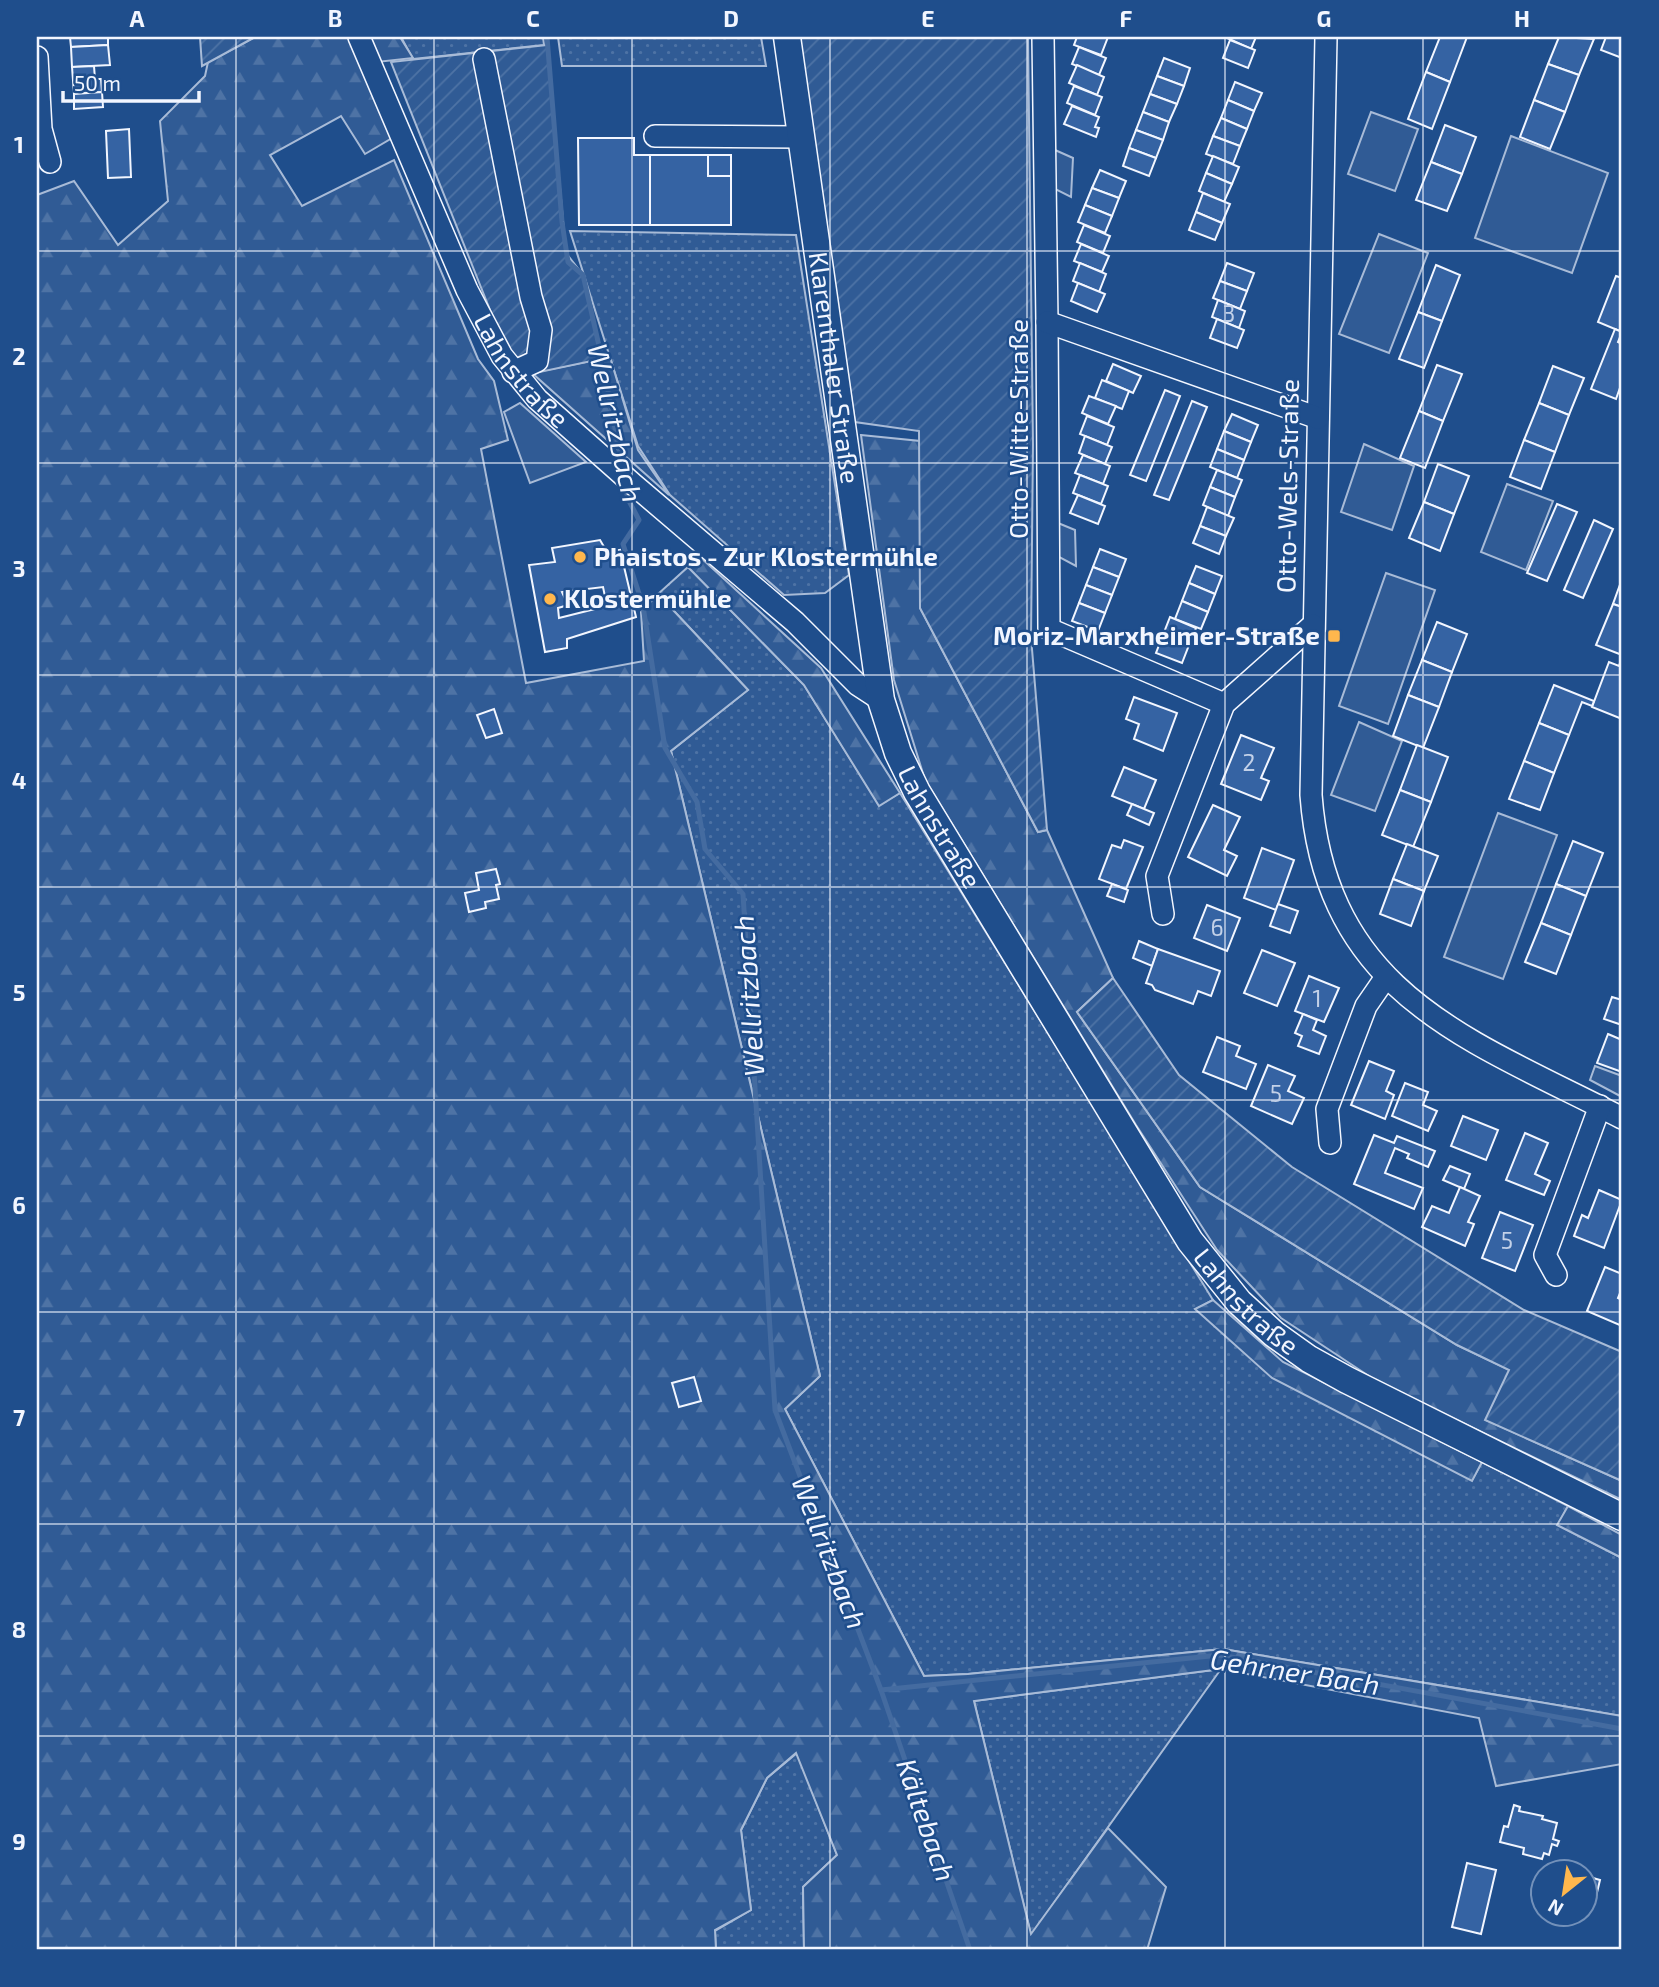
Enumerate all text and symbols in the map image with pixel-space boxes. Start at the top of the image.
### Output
text: A [129,4,145,32]
text: B [328,4,342,32]
text: C [526,4,540,32]
text: D [723,4,739,32]
text: E [921,4,935,32]
text: F [1120,4,1133,32]
text: G [1317,4,1331,32]
text: H [1514,4,1530,32]
scale bar [63,60,200,104]
text: 50 m [74,70,121,95]
text: 1 [14,130,24,158]
street label: Klarenthaler Straße [804,250,867,485]
house number: 3 [1223,299,1235,327]
street label: Lahnstraße [468,308,576,434]
street label: Otto-Witte-Straße [1002,319,1033,539]
water label: Wellritzbach [581,340,651,505]
text: 2 [12,342,26,370]
street label: Otto-Wels-Straße [1269,379,1304,593]
place label: Phaistos - Zur Klostermühle [594,540,938,571]
marker: Phaistos - Zur Klostermühle [572,549,588,565]
text: 3 [12,554,26,582]
place label: Klostermühle [564,582,732,613]
marker: Klostermühle [542,591,558,607]
place label: Moriz-Marxheimer-Straße [993,619,1320,650]
marker: Moriz-Marxheimer-Straße [1326,628,1342,644]
house number: 2 [1243,748,1255,776]
street label: Lahnstraße [892,760,989,893]
text: 4 [12,766,26,794]
house number: 6 [1210,913,1224,941]
water label: Wellritzbach [725,914,771,1078]
text: 5 [13,978,25,1006]
house number: 1 [1312,984,1322,1012]
house number: 5 [1270,1079,1282,1107]
text: 6 [12,1191,26,1219]
house number: 5 [1501,1226,1513,1254]
street label: Lahnstraße [1188,1241,1305,1360]
text: 7 [13,1403,25,1431]
water label: Wellritzbach [785,1470,875,1633]
text: 8 [12,1615,26,1643]
water label: Gehrner Bach [1208,1641,1382,1701]
water label: Kältebach [890,1754,964,1886]
text: 9 [12,1827,26,1855]
north arrow [1530,1857,1600,1927]
text: N [1544,1895,1567,1922]

